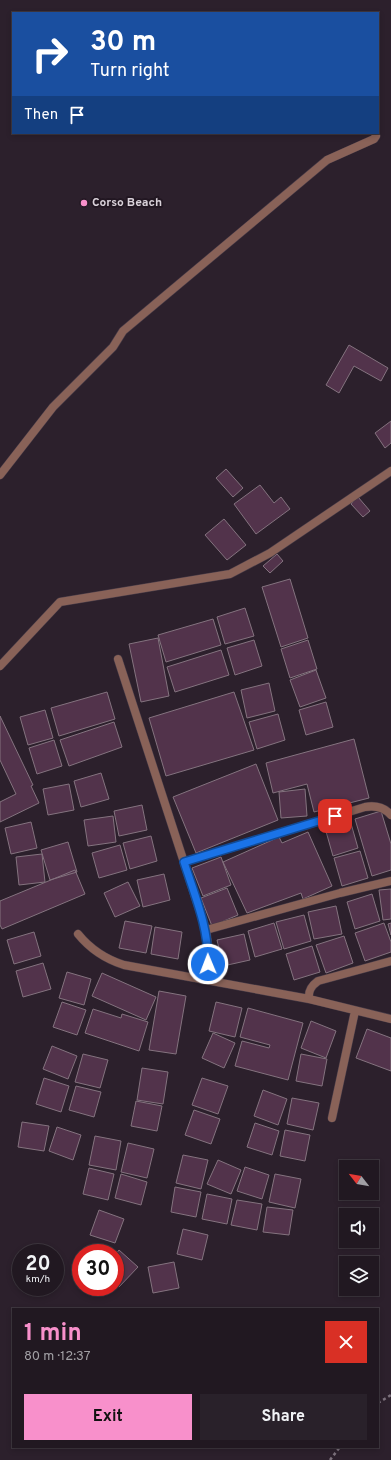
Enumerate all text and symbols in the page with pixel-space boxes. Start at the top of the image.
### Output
text: 30 m [90,25,156,61]
icon: right [24,28,76,80]
text: Turn right [90,60,170,83]
icon: arrive [66,104,88,126]
text: Then [24,106,58,125]
place label: Corso Beach [92,195,162,211]
marker: Corso Beach [79,198,89,208]
pin [318,799,352,833]
icon: arrive [324,805,346,827]
position arrow [187,943,229,985]
north arrow [339,1160,379,1200]
map controls [339,1160,379,1296]
button: sound [339,1208,379,1248]
speed limit sign: 30 [72,1244,124,1296]
text: 20 [25,1252,51,1278]
button: layers [339,1256,379,1296]
text: km/h [26,1273,50,1286]
text: 1 min [24,1319,82,1349]
button: close [325,1321,367,1363]
text: 80 m · 12:37 [24,1349,91,1365]
button: Exit [24,1394,192,1440]
button: Share [200,1394,367,1440]

